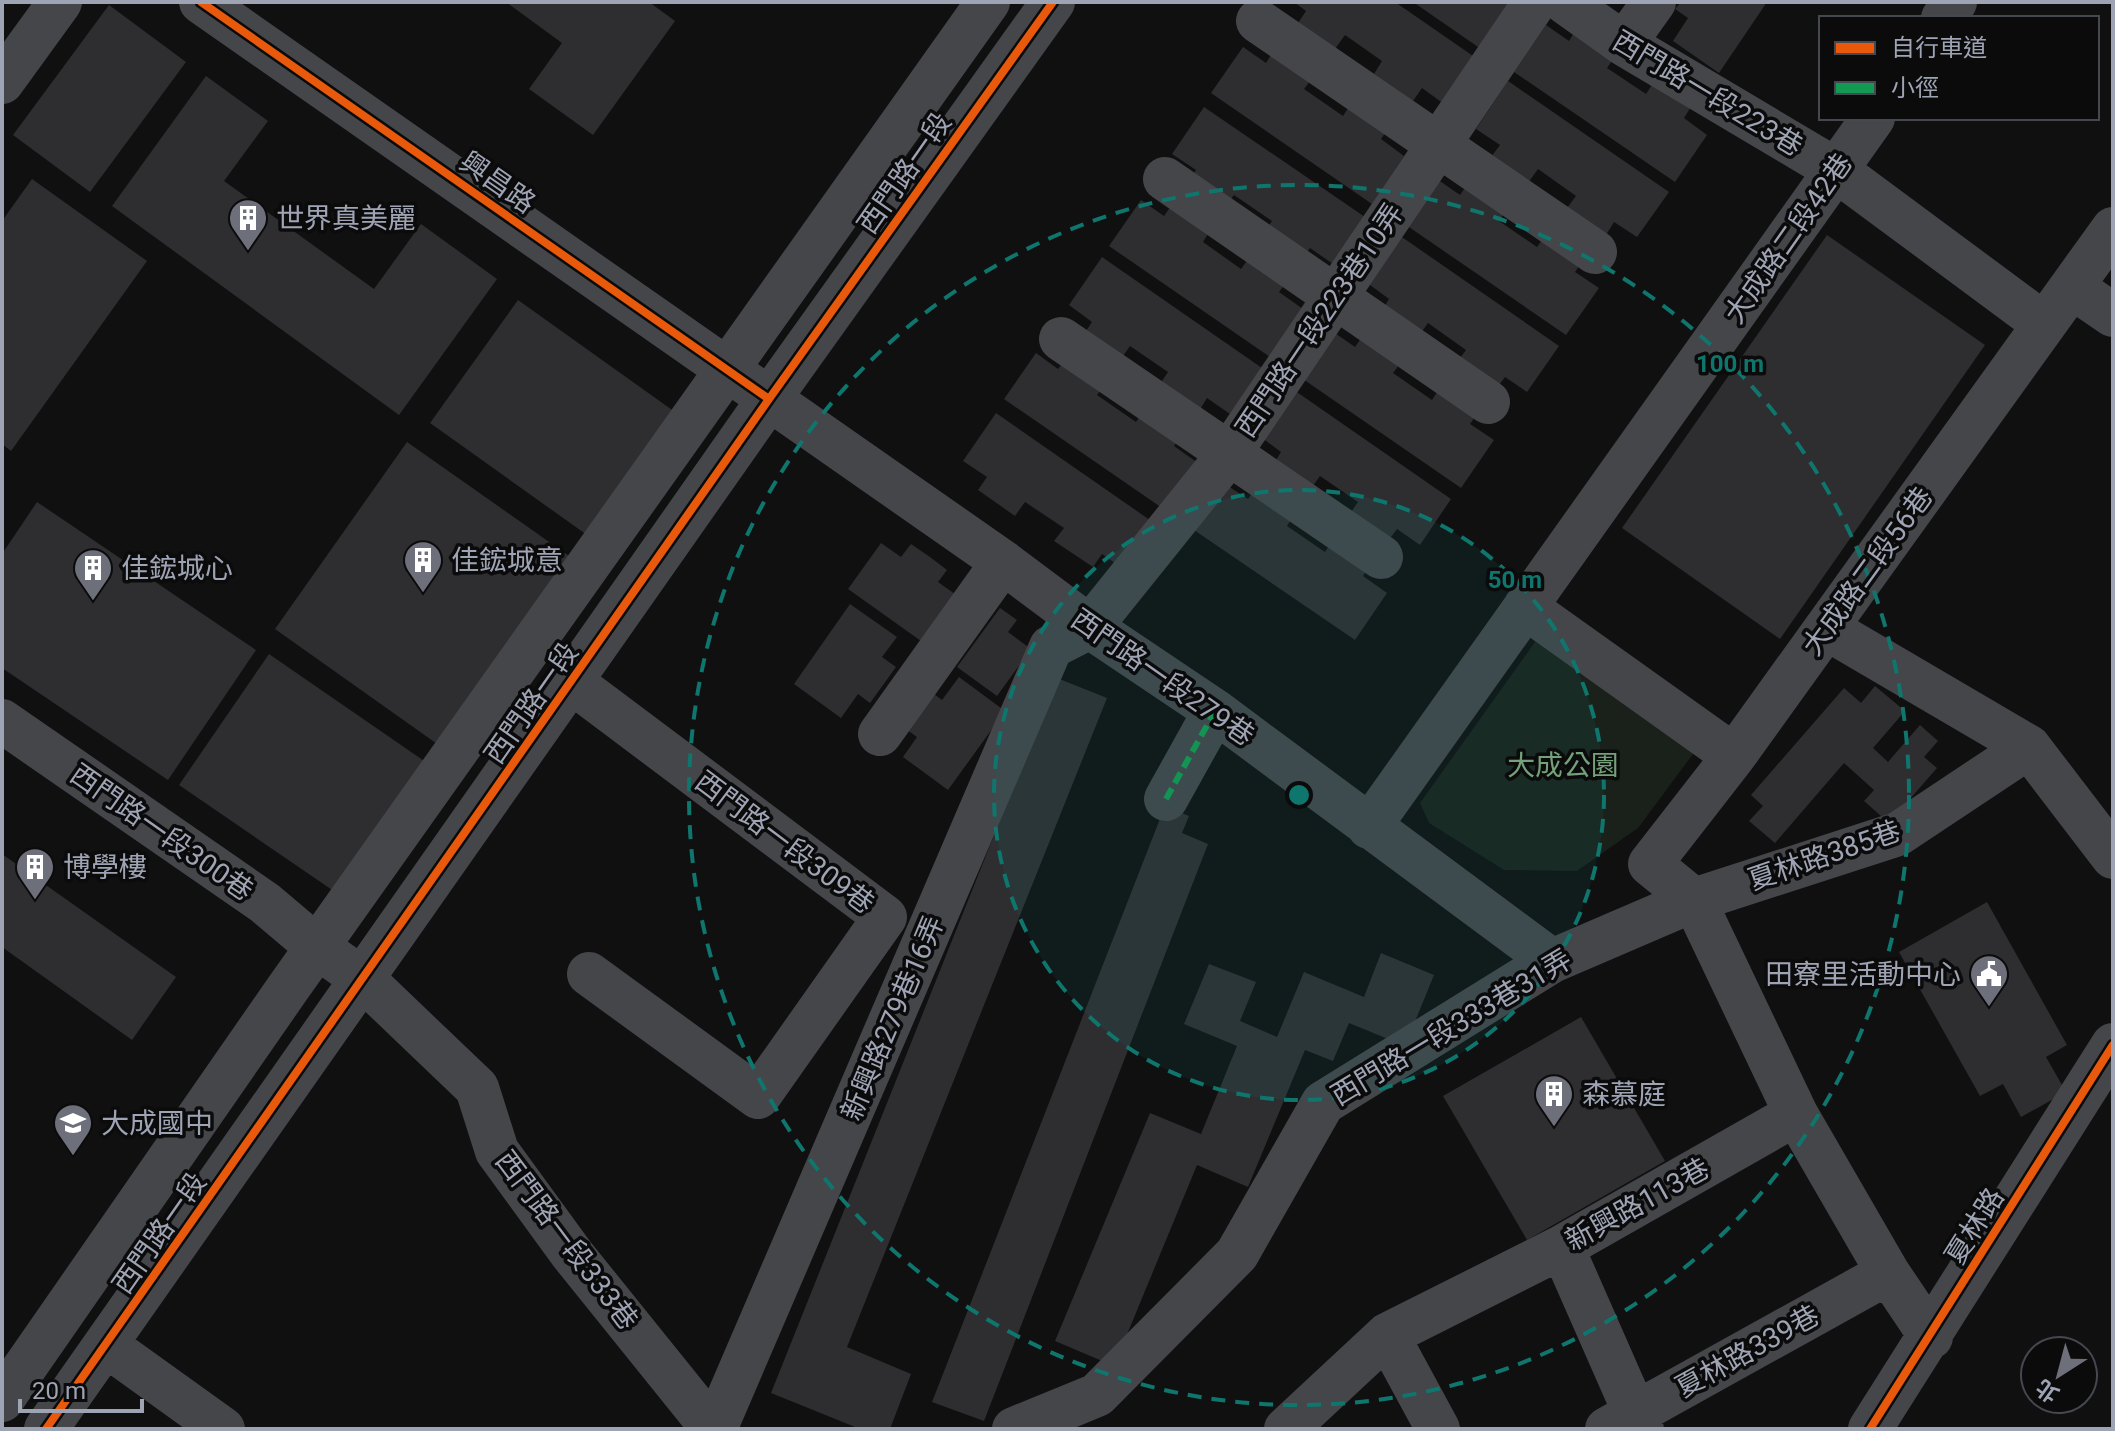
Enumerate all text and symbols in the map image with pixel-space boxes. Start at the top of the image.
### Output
legend [1819,16,2099,120]
street label: 西門路一段223巷 [1607,24,1808,163]
text: 自行車道 [1891,34,1987,62]
text: 小徑 [1891,74,1939,102]
street label: 西門路一段 [851,106,958,240]
street label: 興昌路 [454,145,542,220]
street label: 大成路二段42巷 [1718,147,1859,329]
building icon: 世界真美麗 [227,197,269,252]
street label: 西門路一段223巷10弄 [1229,197,1410,443]
place label: 世界真美麗 [276,202,416,235]
text: 100 m [1696,350,1764,378]
street label: 大成路二段56巷 [1795,481,1939,662]
building icon: 佳鋐城意 [402,539,444,594]
place label: 佳鋐城意 [451,544,563,577]
building icon: 佳鋐城心 [72,547,114,602]
place label: 佳鋐城心 [121,552,233,585]
text: 50 m [1488,566,1542,594]
street label: 西門路一段279巷 [1065,602,1260,753]
street label: 西門路一段 [478,636,585,770]
park label: 大成公園 [1507,749,1619,782]
street label: 西門路一段300巷 [64,757,259,908]
street label: 西門路一段309巷 [689,764,881,920]
centre of rings [1285,781,1313,809]
street label: 夏林路385巷 [1744,814,1905,897]
building icon: 博學樓 [14,846,56,901]
place label: 博學樓 [63,851,147,884]
street label: 新興路279巷16弄 [835,911,950,1125]
street label: 西門路一段333巷31弄 [1325,943,1577,1112]
public building icon: 田寮里活動中心 [1968,953,2010,1008]
place label: 田寮里活動中心 [1765,958,1961,991]
building icon: 森慕庭 [1533,1073,1575,1128]
place label: 森慕庭 [1582,1078,1666,1111]
school or university icon: 大成國中 [52,1102,94,1157]
place label: 大成國中 [101,1107,213,1140]
street label: 西門路一段333巷 [489,1144,645,1336]
street label: 新興路113巷 [1560,1151,1715,1257]
street label: 西門路一段 [106,1166,213,1300]
street label: 夏林路 [1938,1182,2011,1271]
street label: 夏林路339巷 [1670,1298,1825,1404]
north arrow [2019,1335,2099,1415]
scale bar [20,1363,142,1413]
text: 北 [2031,1374,2064,1407]
text: 20 m [32,1377,86,1405]

